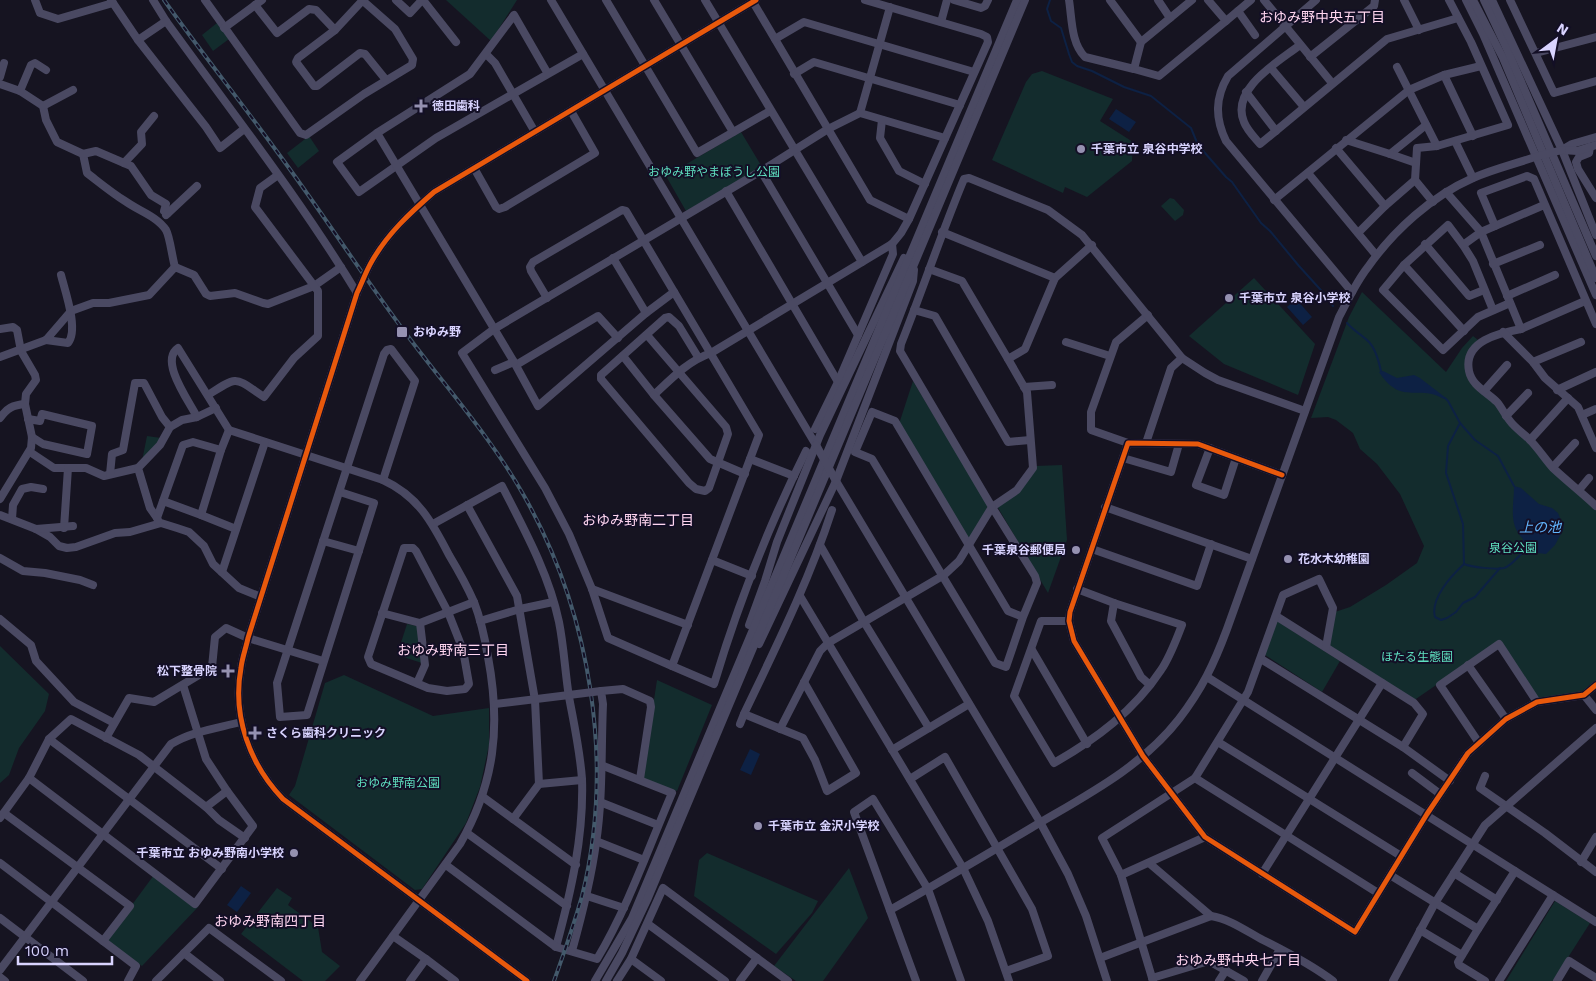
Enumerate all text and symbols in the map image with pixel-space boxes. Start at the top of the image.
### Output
district label: おゆみ野中央五丁目 [1259,9,1385,25]
north arrow [1531,15,1581,65]
text: N [1554,19,1572,39]
marker: 徳田歯科 [414,99,428,113]
place label: 徳田歯科 [432,99,480,113]
place label: 千葉市立 泉谷中学校 [1091,142,1202,156]
marker: 千葉市立 泉谷中学校 [1075,143,1087,155]
park label: おゆみ野やまぼうし公園 [648,165,780,179]
place label: 千葉市立 泉谷小学校 [1239,291,1350,305]
marker: 千葉市立 泉谷小学校 [1223,292,1235,304]
marker: おゆみ野 [395,325,409,339]
place label: おゆみ野 [413,325,461,339]
district label: おゆみ野南二丁目 [582,512,694,528]
water label: 上の池 [1519,519,1563,535]
park label: 泉谷公園 [1489,541,1537,555]
place label: 千葉泉谷郵便局 [982,543,1066,557]
marker: 千葉泉谷郵便局 [1070,544,1082,556]
place label: 花水木幼稚園 [1298,552,1370,566]
marker: 花水木幼稚園 [1282,553,1294,565]
district label: おゆみ野南三丁目 [397,642,509,658]
park label: ほたる生態園 [1381,650,1453,664]
place label: 松下整骨院 [157,664,217,678]
marker: 松下整骨院 [221,664,235,678]
marker: さくら歯科クリニック [248,726,262,740]
place label: さくら歯科クリニック [266,726,386,740]
park label: おゆみ野南公園 [356,776,440,790]
place label: 千葉市立 金沢小学校 [768,819,879,833]
marker: 千葉市立 金沢小学校 [752,820,764,832]
place label: 千葉市立 おゆみ野南小学校 [137,846,284,860]
marker: 千葉市立 おゆみ野南小学校 [288,847,300,859]
district label: おゆみ野南四丁目 [214,913,326,929]
scale bar [18,934,111,966]
text: 100 m [25,942,69,960]
district label: おゆみ野中央七丁目 [1175,952,1301,968]

